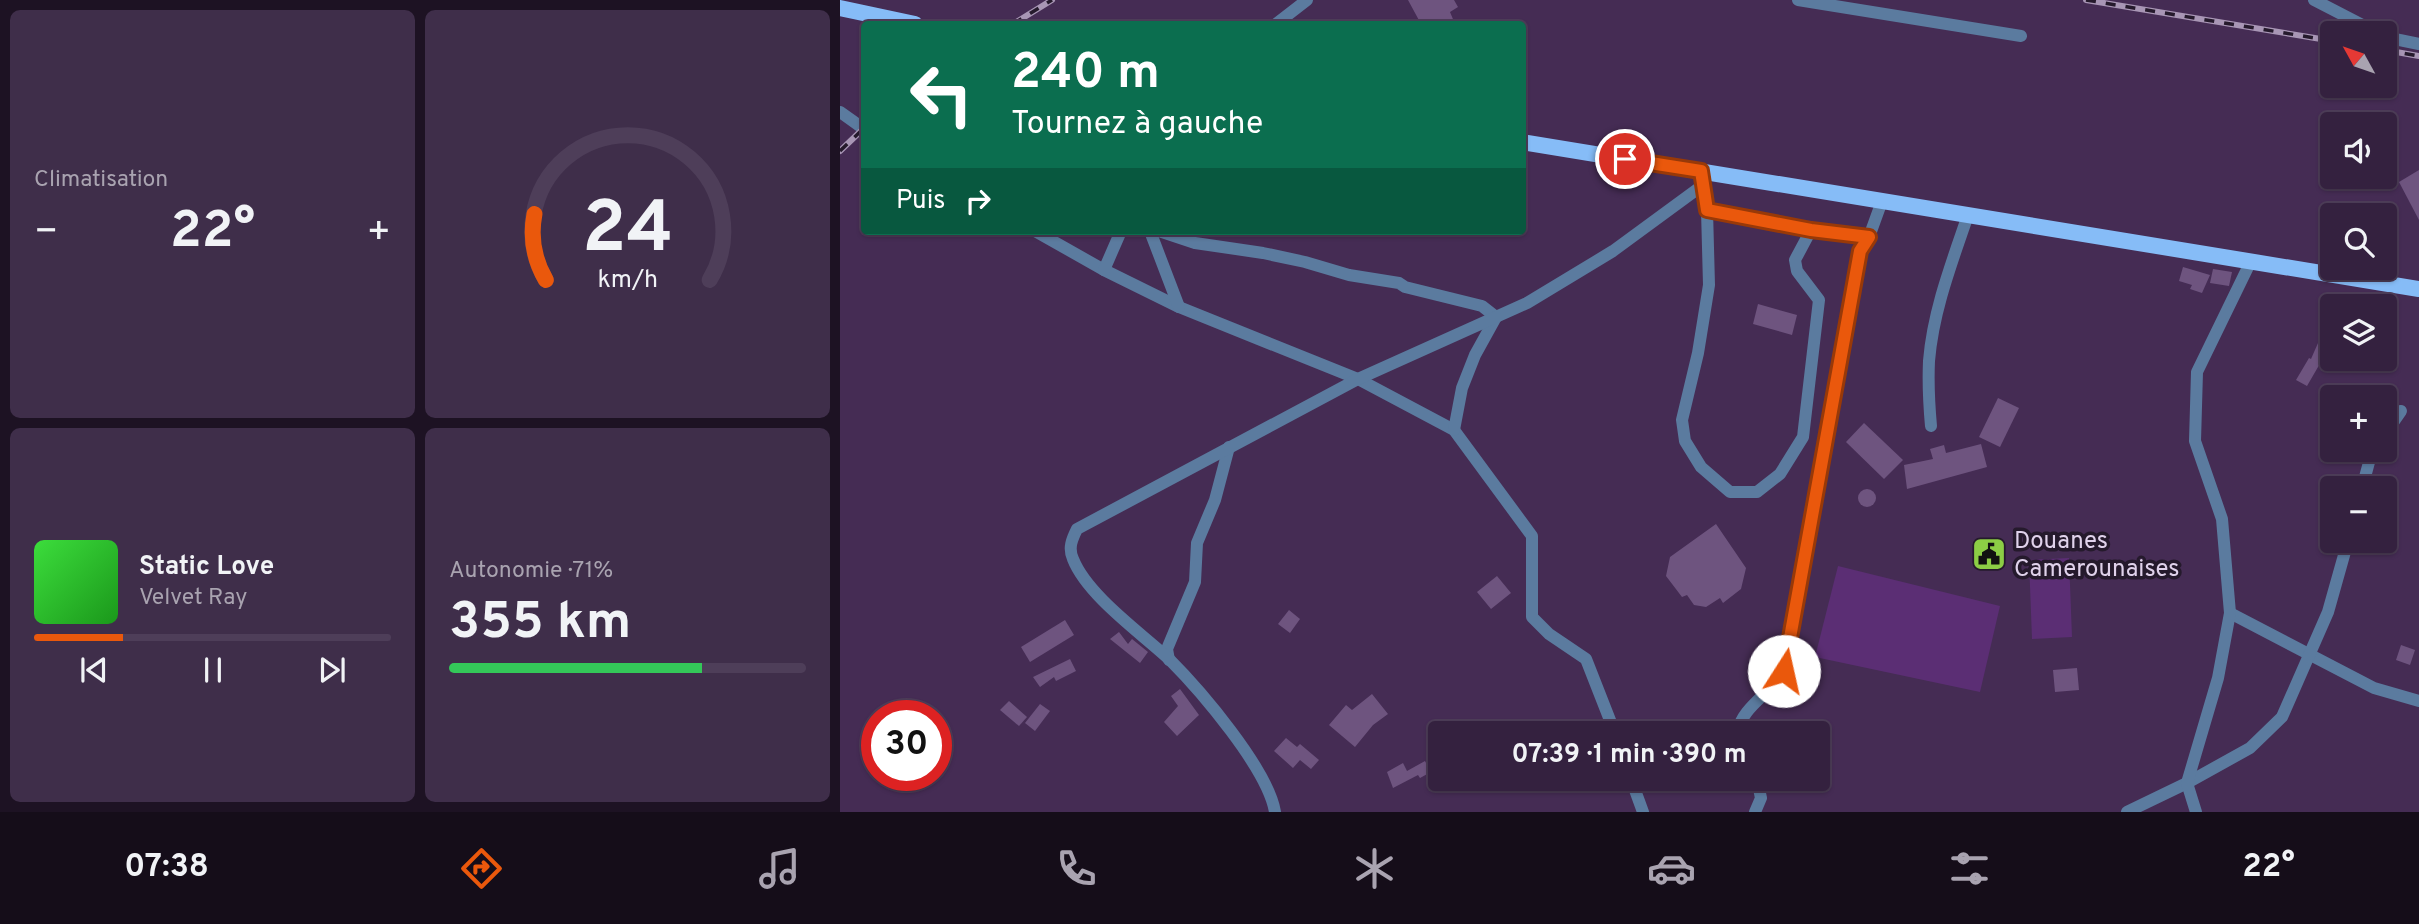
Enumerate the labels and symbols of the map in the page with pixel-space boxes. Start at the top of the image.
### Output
north arrow [2320,21,2398,98]
pin [1595,129,1655,189]
place label: Douanes Camerounaises [2014,527,2179,585]
public building icon: Douanes Camerounaises [1970,535,2008,573]
position arrow [1747,634,1821,708]
speed limit sign: 30 [861,700,952,791]

